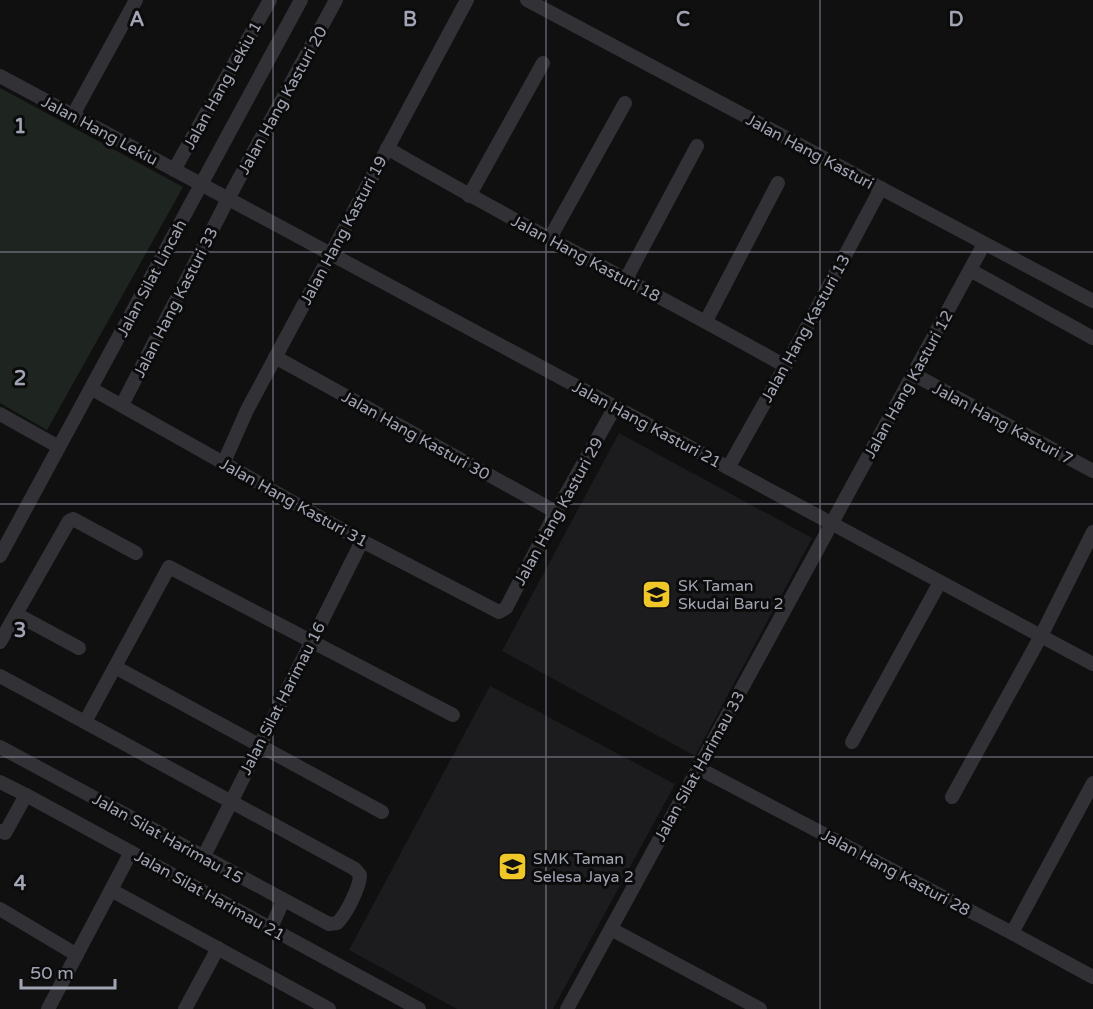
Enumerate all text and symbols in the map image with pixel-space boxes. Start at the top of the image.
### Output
text: A [130,8,145,32]
text: B [403,8,417,32]
text: C [676,8,690,32]
text: D [948,8,964,32]
street label: Jalan Hang Lekiu 1 [179,18,266,153]
street label: Jalan Hang Kasturi 20 [234,23,332,178]
street label: Jalan Hang Lekiu [38,92,161,170]
street label: Jalan Hang Kasturi [742,110,877,194]
text: 1 [14,115,26,139]
street label: Jalan Hang Kasturi 19 [296,153,392,308]
street label: Jalan Hang Kasturi 18 [508,211,663,307]
street label: Jalan Silat Lincah [112,216,191,341]
street label: Jalan Hang Kasturi 33 [129,224,222,381]
street label: Jalan Hang Kasturi 13 [757,251,855,406]
street label: Jalan Hang Kasturi 12 [860,307,958,462]
text: 2 [14,367,26,391]
street label: Jalan Hang Kasturi 21 [569,377,724,473]
street label: Jalan Hang Kasturi 7 [929,378,1076,469]
street label: Jalan Hang Kasturi 30 [338,387,493,485]
street label: Jalan Hang Kasturi 29 [510,434,608,589]
street label: Jalan Hang Kasturi 31 [216,454,371,552]
place label: SK Taman Skudai Baru 2 [678,576,784,614]
school or university icon: SK Taman Skudai Baru 2 [641,578,673,610]
text: 3 [14,619,26,643]
street label: Jalan Silat Harimau 16 [236,619,330,778]
street label: Jalan Silat Harimau 33 [650,688,750,845]
street label: Jalan Silat Harimau 15 [89,789,246,889]
street label: Jalan Hang Kasturi 28 [818,825,973,921]
street label: Jalan Silat Harimau 21 [131,846,288,946]
place label: SMK Taman Selesa Jaya 2 [533,849,634,887]
school or university icon: SMK Taman Selesa Jaya 2 [496,851,528,883]
text: 4 [14,872,27,896]
scale bar [21,952,116,990]
text: 50 m [30,962,74,984]

